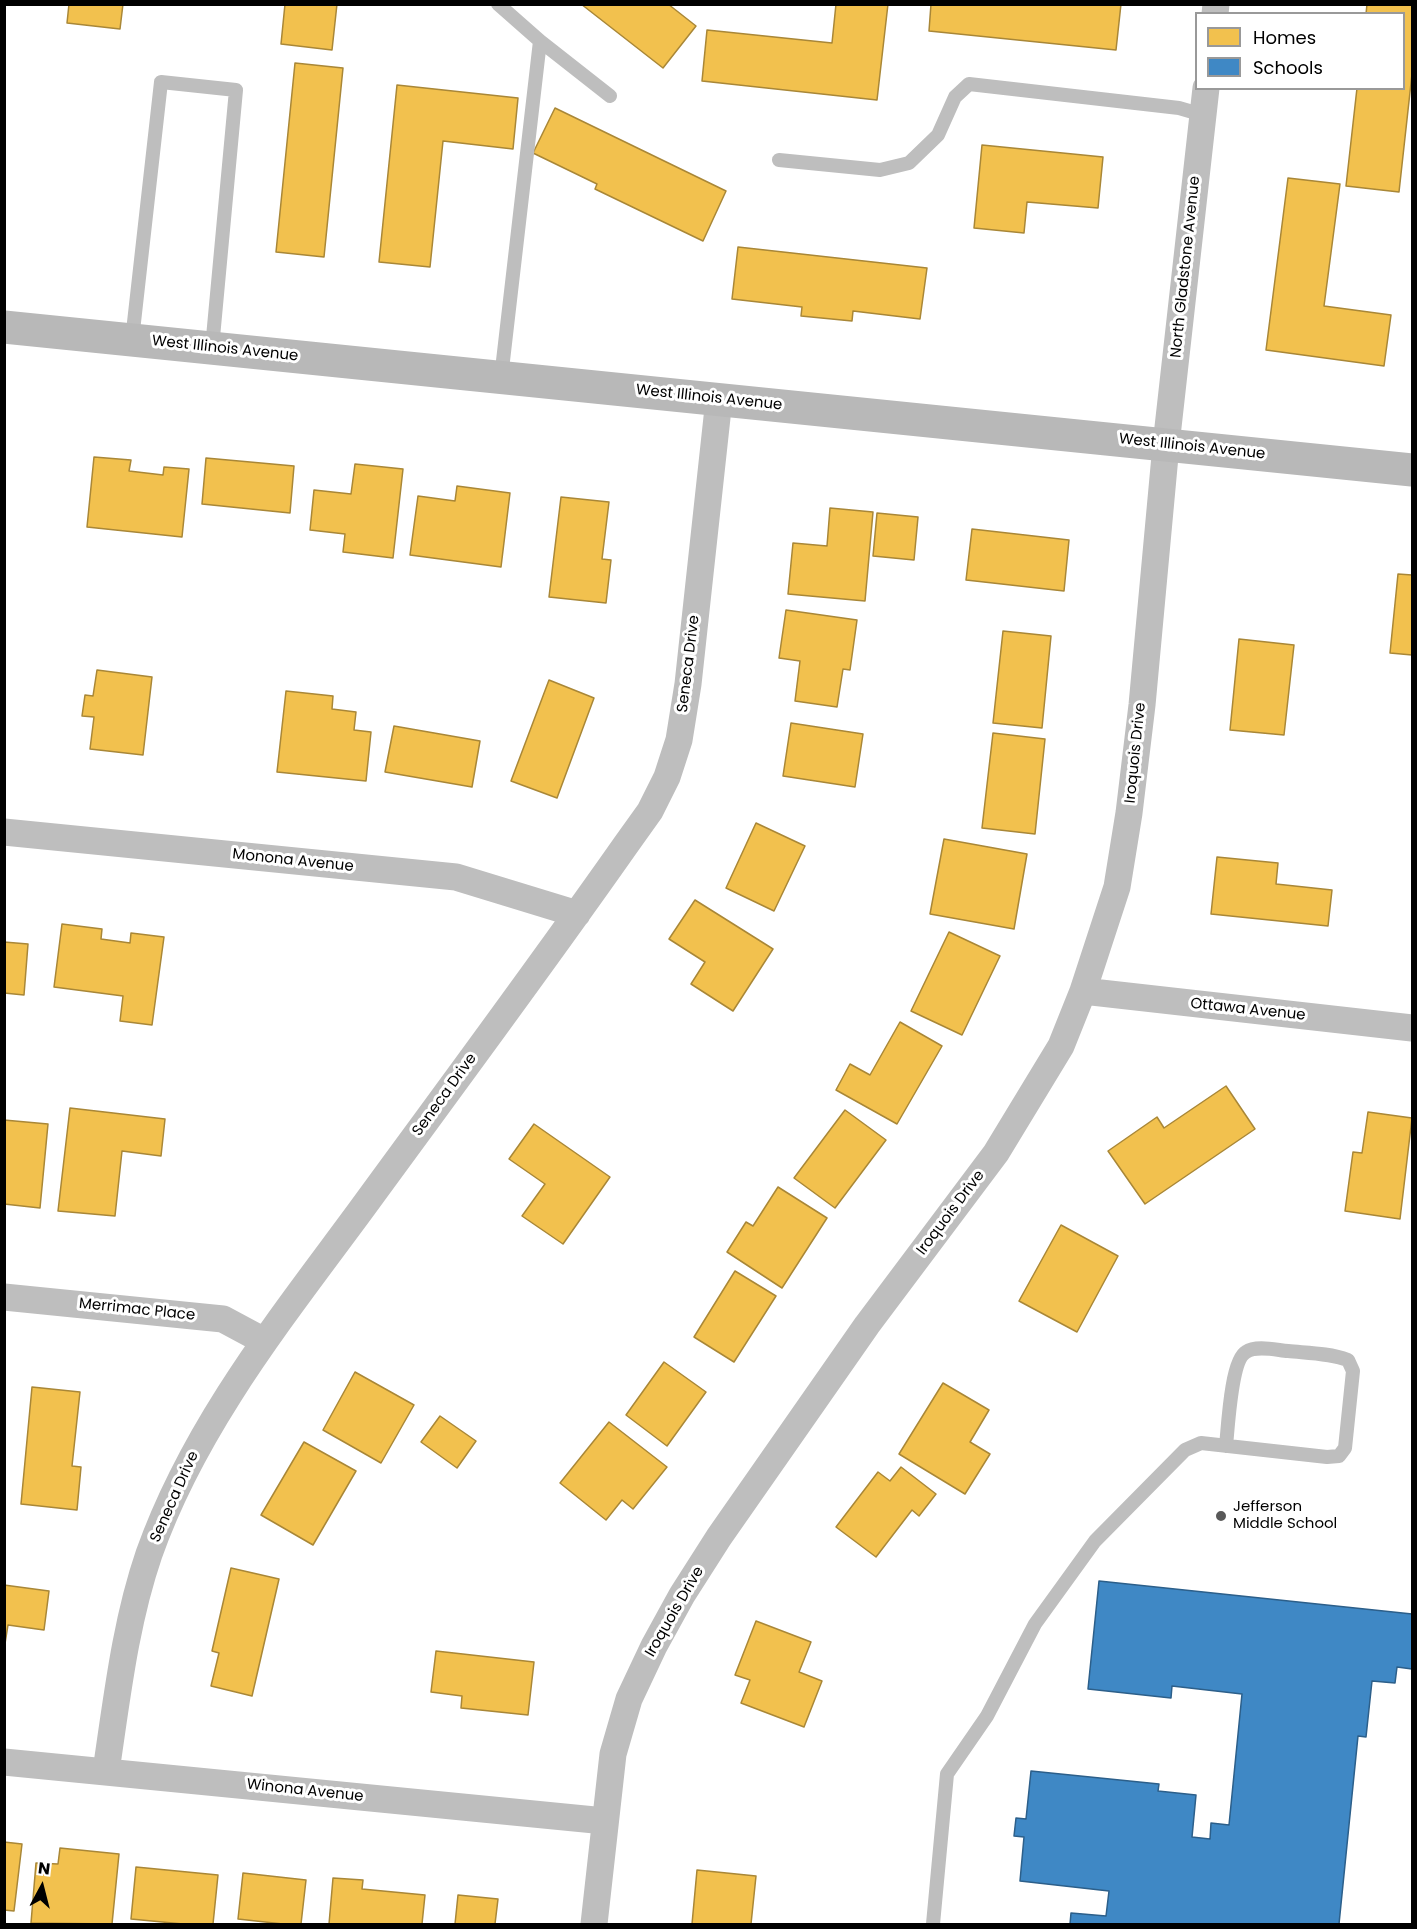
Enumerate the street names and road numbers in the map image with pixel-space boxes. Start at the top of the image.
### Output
street label: North Gladstone Avenue [1168,175,1204,359]
street label: West Illinois Avenue [151,332,299,366]
street label: West Illinois Avenue [635,381,783,415]
street label: West Illinois Avenue [1118,430,1266,464]
street label: Seneca Drive [674,614,704,714]
street label: Iroquois Drive [1122,702,1150,804]
street label: Monona Avenue [232,846,354,876]
street label: Ottawa Avenue [1190,995,1306,1025]
street label: Seneca Drive [409,1050,481,1140]
street label: Iroquois Drive [913,1167,989,1259]
street label: Merrimac Place [78,1295,196,1325]
street label: Seneca Drive [147,1449,203,1545]
street label: Iroquois Drive [642,1564,708,1660]
street label: Winona Avenue [246,1776,364,1806]

